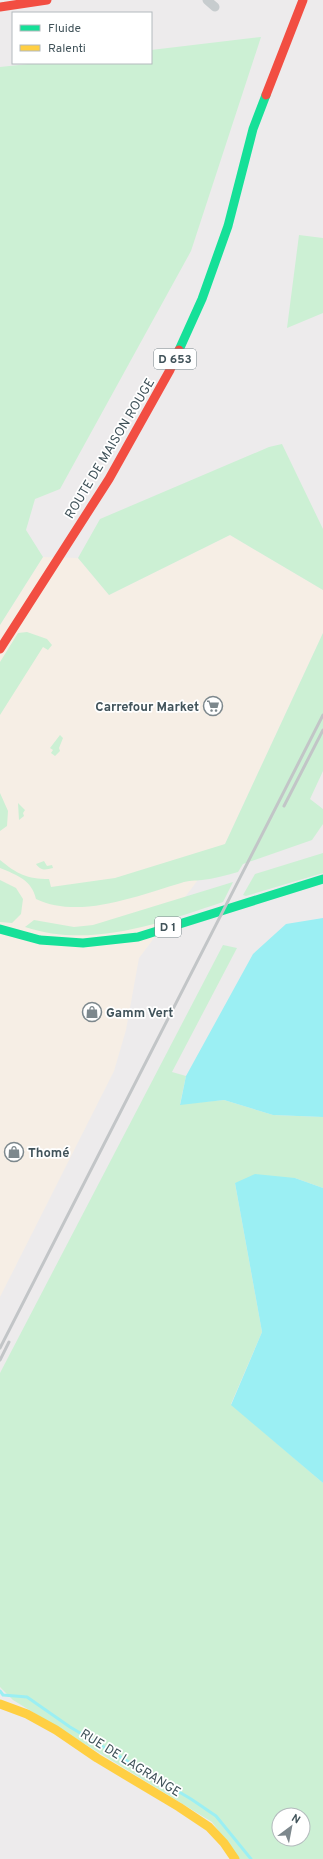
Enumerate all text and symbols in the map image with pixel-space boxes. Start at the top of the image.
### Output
legend [12,12,152,64]
text: Fluide [48,21,81,37]
text: Ralenti [48,41,86,57]
road number: D 653 [154,349,196,369]
street label: ROUTE DE MAISON ROUGE [62,376,159,522]
supermarket icon: Carrefour Market [202,695,224,717]
place label: Carrefour Market [95,700,199,716]
road number: D 1 [155,917,181,937]
shop icon: Gamm Vert [81,1001,103,1023]
place label: Gamm Vert [106,1006,173,1022]
shop icon: Thomé [3,1141,25,1163]
place label: Thomé [28,1146,70,1162]
street label: RUE DE LAGRANGE [77,1726,183,1801]
north arrow [271,1807,311,1847]
text: N [289,1811,303,1827]

